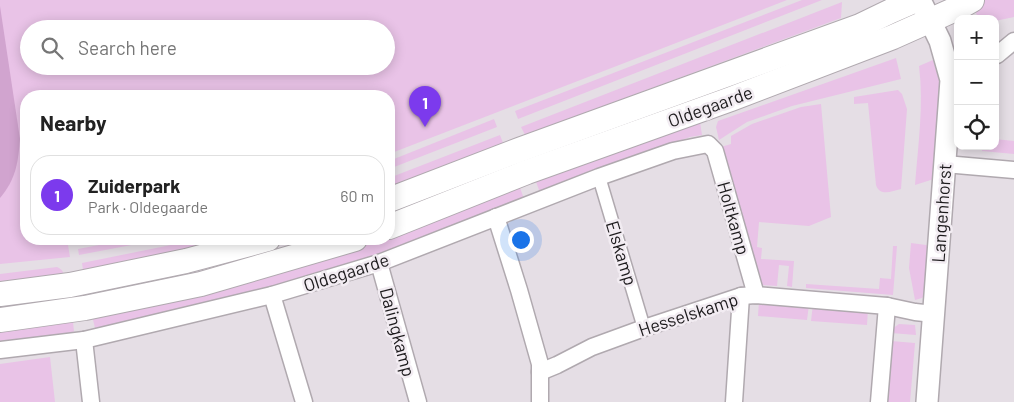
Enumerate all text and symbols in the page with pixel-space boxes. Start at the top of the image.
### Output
map controls [954,15,999,150]
button: + [954,15,999,60]
search box [20,20,395,75]
icon: search [38,34,66,62]
text: Search here [78,36,177,59]
button: − [954,60,999,105]
street label: Oldegaarde [665,80,755,132]
pin: 1 [409,86,441,127]
button: locate [954,105,999,150]
text: Nearby [40,110,106,135]
street label: Langenhorst [927,163,955,263]
text: Zuiderpark [88,174,180,197]
street label: Holtkamp [713,179,755,257]
text: 1 [54,186,60,205]
text: 60 m [340,186,374,205]
text: Park · Oldegaarde [88,197,208,216]
street label: Elskamp [602,218,642,288]
your location [508,227,534,253]
street label: Oldegaarde [300,248,392,296]
street label: Dalingkamp [376,285,420,379]
street label: Hesselskamp [635,288,741,340]

